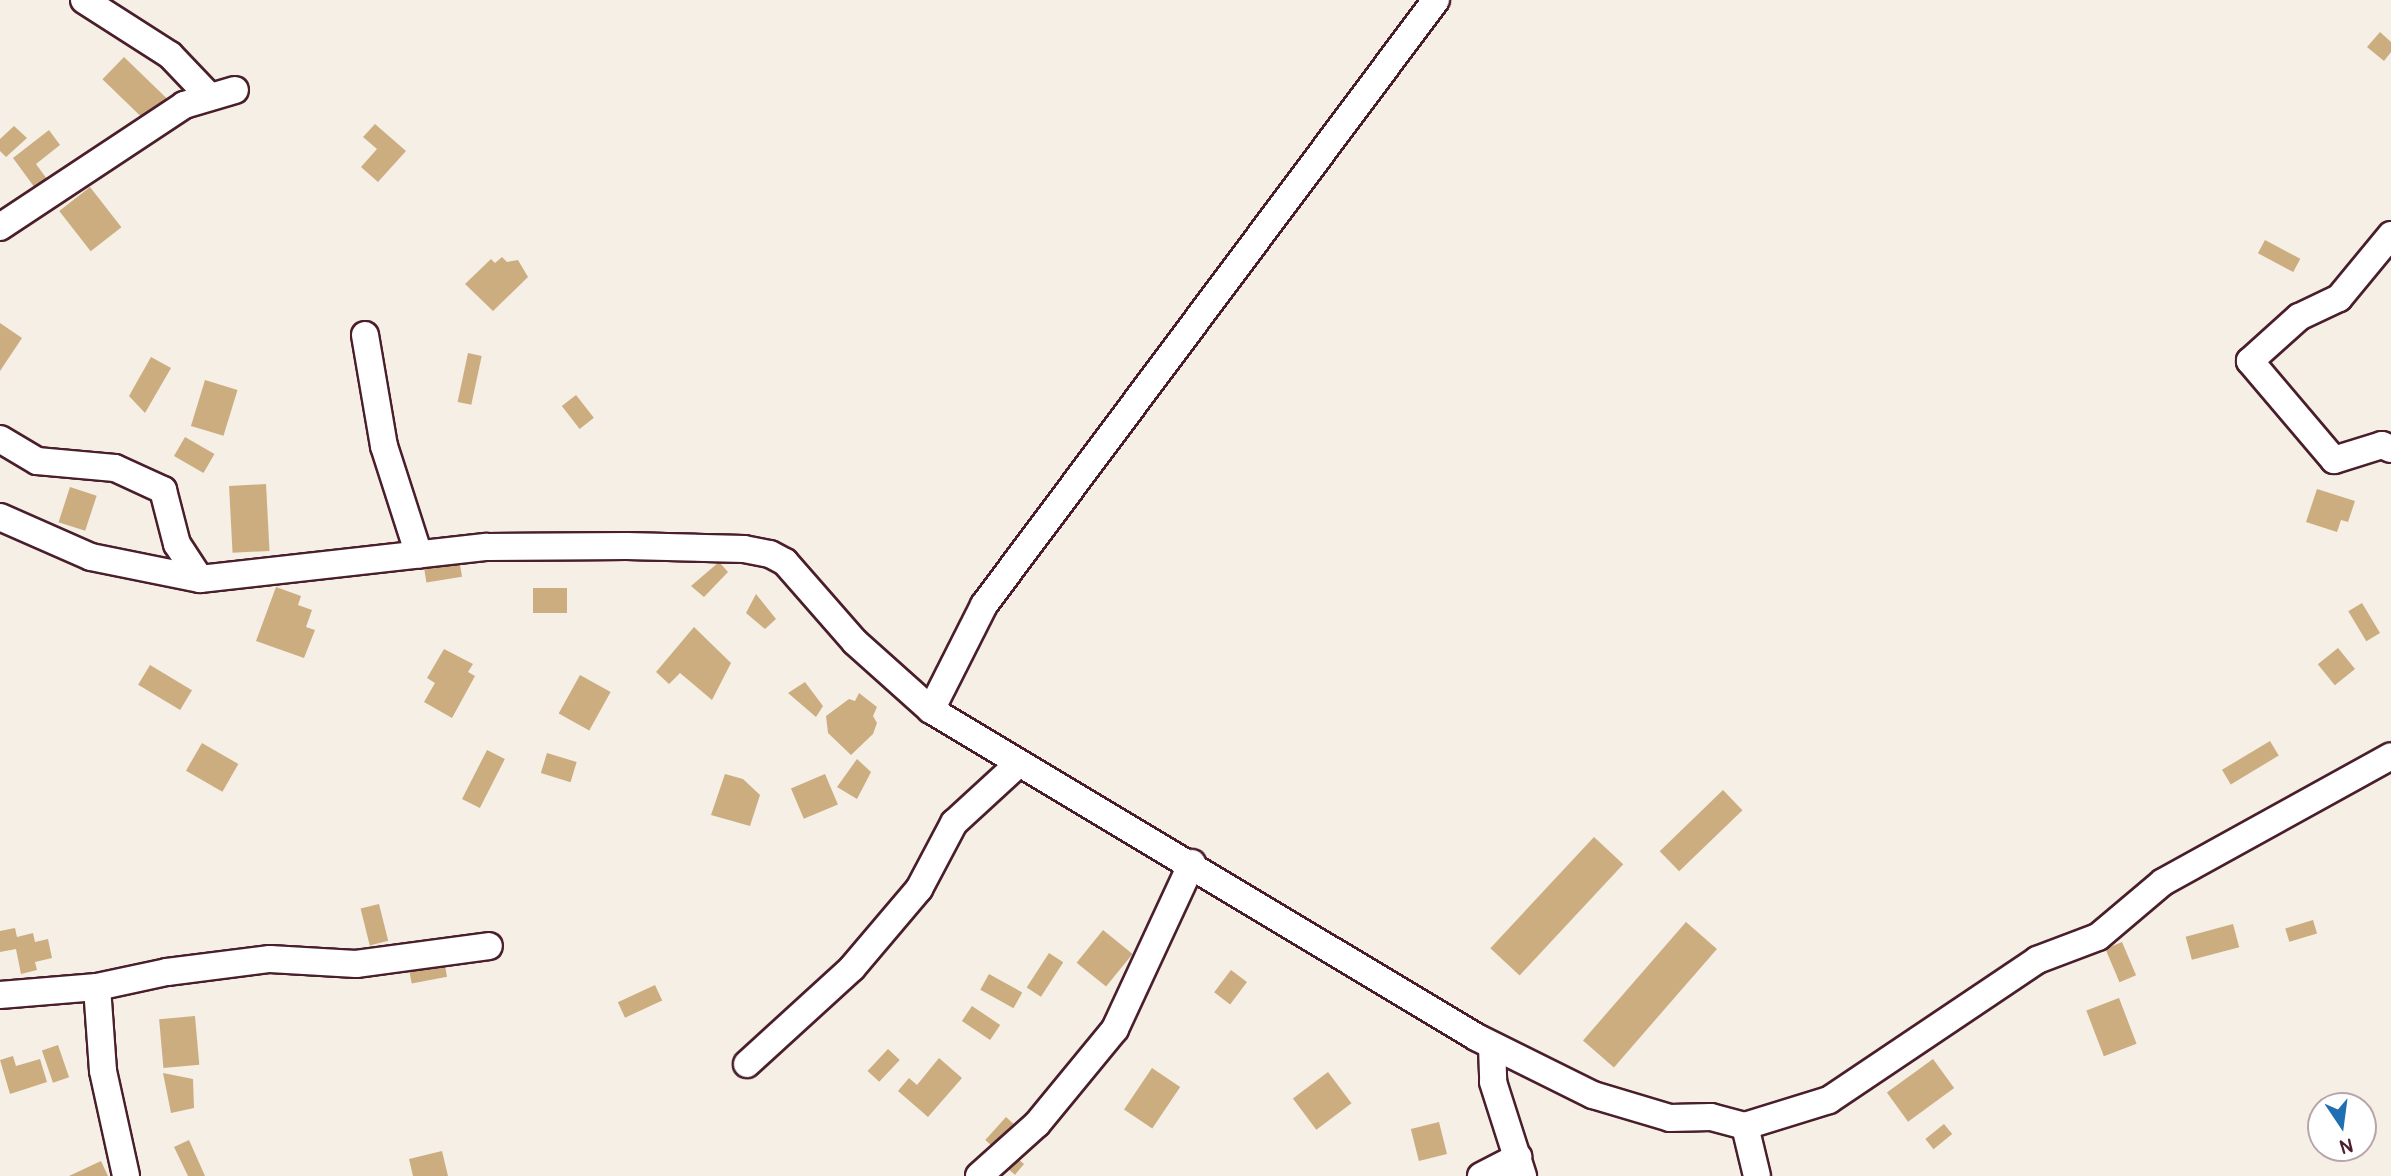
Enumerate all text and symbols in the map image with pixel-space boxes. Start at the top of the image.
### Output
north arrow [2307,1092,2377,1162]
text: N [2337,1132,2355,1159]

